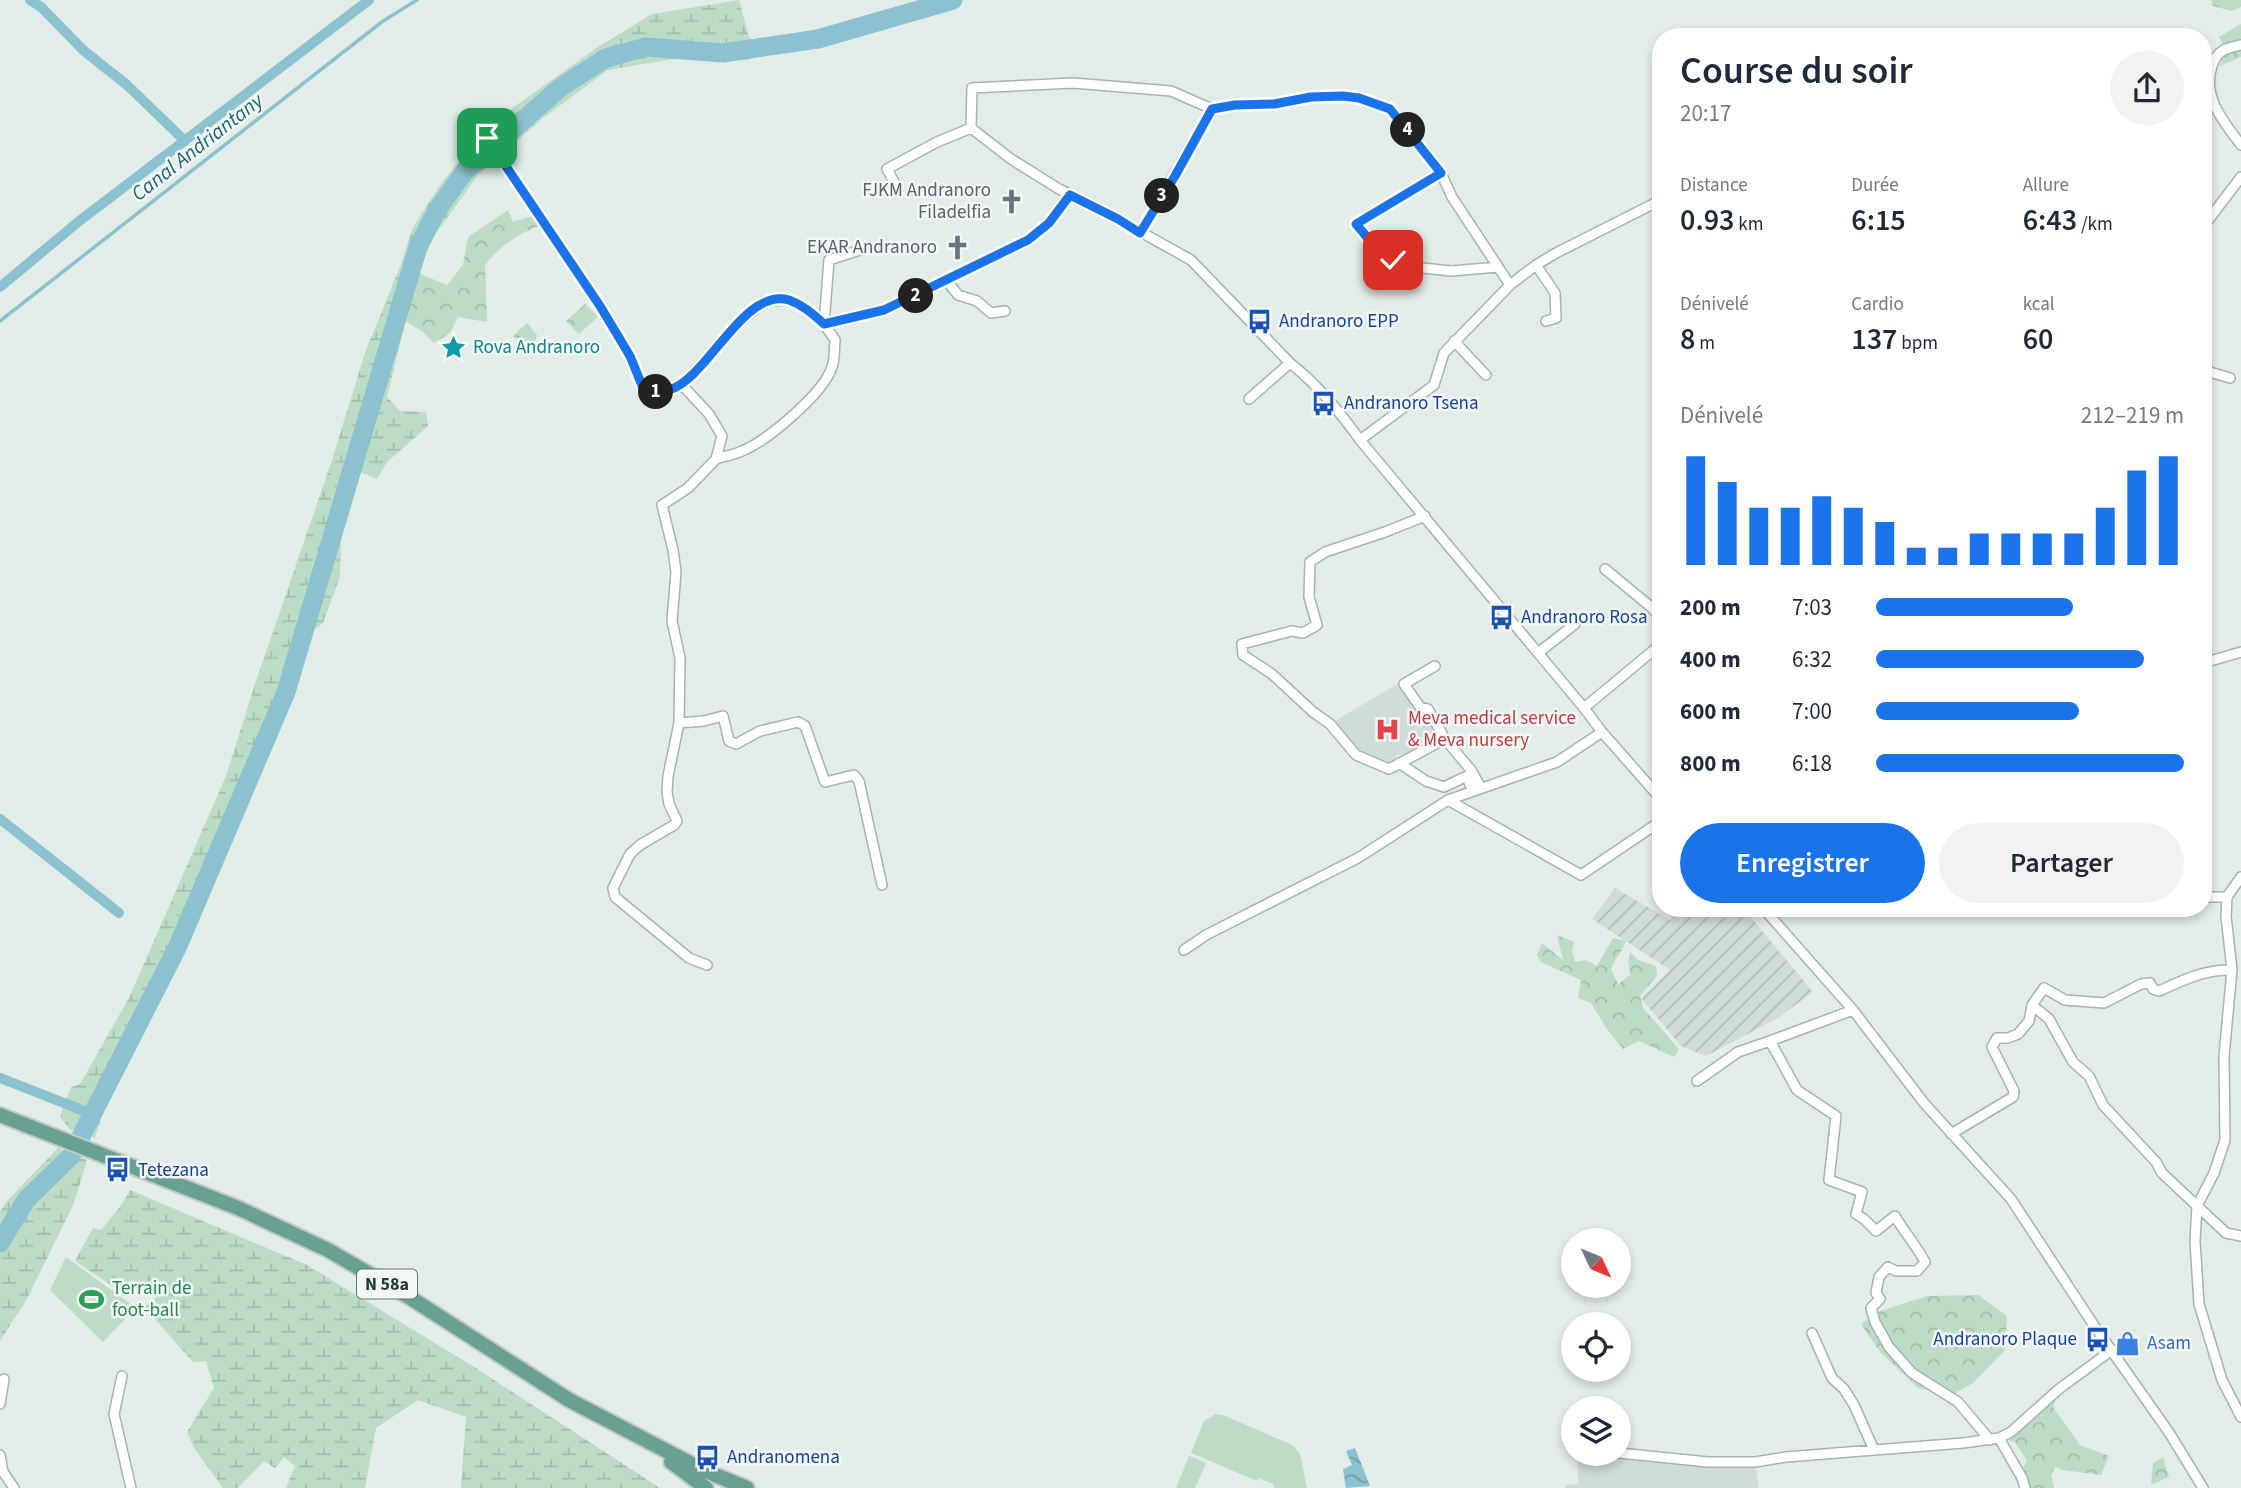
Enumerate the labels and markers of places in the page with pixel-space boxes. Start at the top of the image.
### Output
pin [457,108,517,168]
pin: 4 [1390,113,1426,148]
place label: FJKM Andranoro Filadelfia [862,177,991,226]
pin: 3 [1144,178,1180,214]
church icon: FJKM Andranoro Filadelfia [997,187,1025,215]
pin [1363,230,1423,290]
church icon: EKAR Andranoro [943,233,971,261]
place label: EKAR Andranoro [807,234,937,261]
pin: 2 [898,278,934,314]
bus stop icon: Andranoro EPP [1245,307,1273,335]
place label: Andranoro EPP [1279,308,1399,335]
place icon: Rova Andranoro [439,333,467,361]
place label: Rova Andranoro [473,334,600,361]
pin: 1 [638,374,674,410]
bus stop icon: Andranoro Tsena [1310,389,1338,417]
place label: Andranoro Tsena [1344,390,1479,417]
bus stop icon: Andranoro Rosa [1487,603,1515,631]
place label: Andranoro Rosa [1521,604,1648,631]
place label: Meva medical service & Meva nursery [1408,705,1576,754]
hospital icon: Meva medical service & Meva nursery [1374,715,1402,743]
bus stop icon: Tetezana [104,1156,132,1184]
place label: Tetezana [138,1157,209,1184]
place label: Terrain de foot-ball [112,1275,192,1324]
sports icon: Terrain de foot-ball [78,1285,106,1313]
bus stop icon: Andranoro Plaque [2083,1325,2111,1353]
place label: Andranoro Plaque [1933,1326,2077,1353]
shop icon: Asam [2113,1329,2141,1357]
place label: Asam [2147,1330,2191,1357]
bus stop icon: Andranomena [693,1443,721,1471]
place label: Andranomena [727,1444,840,1471]

